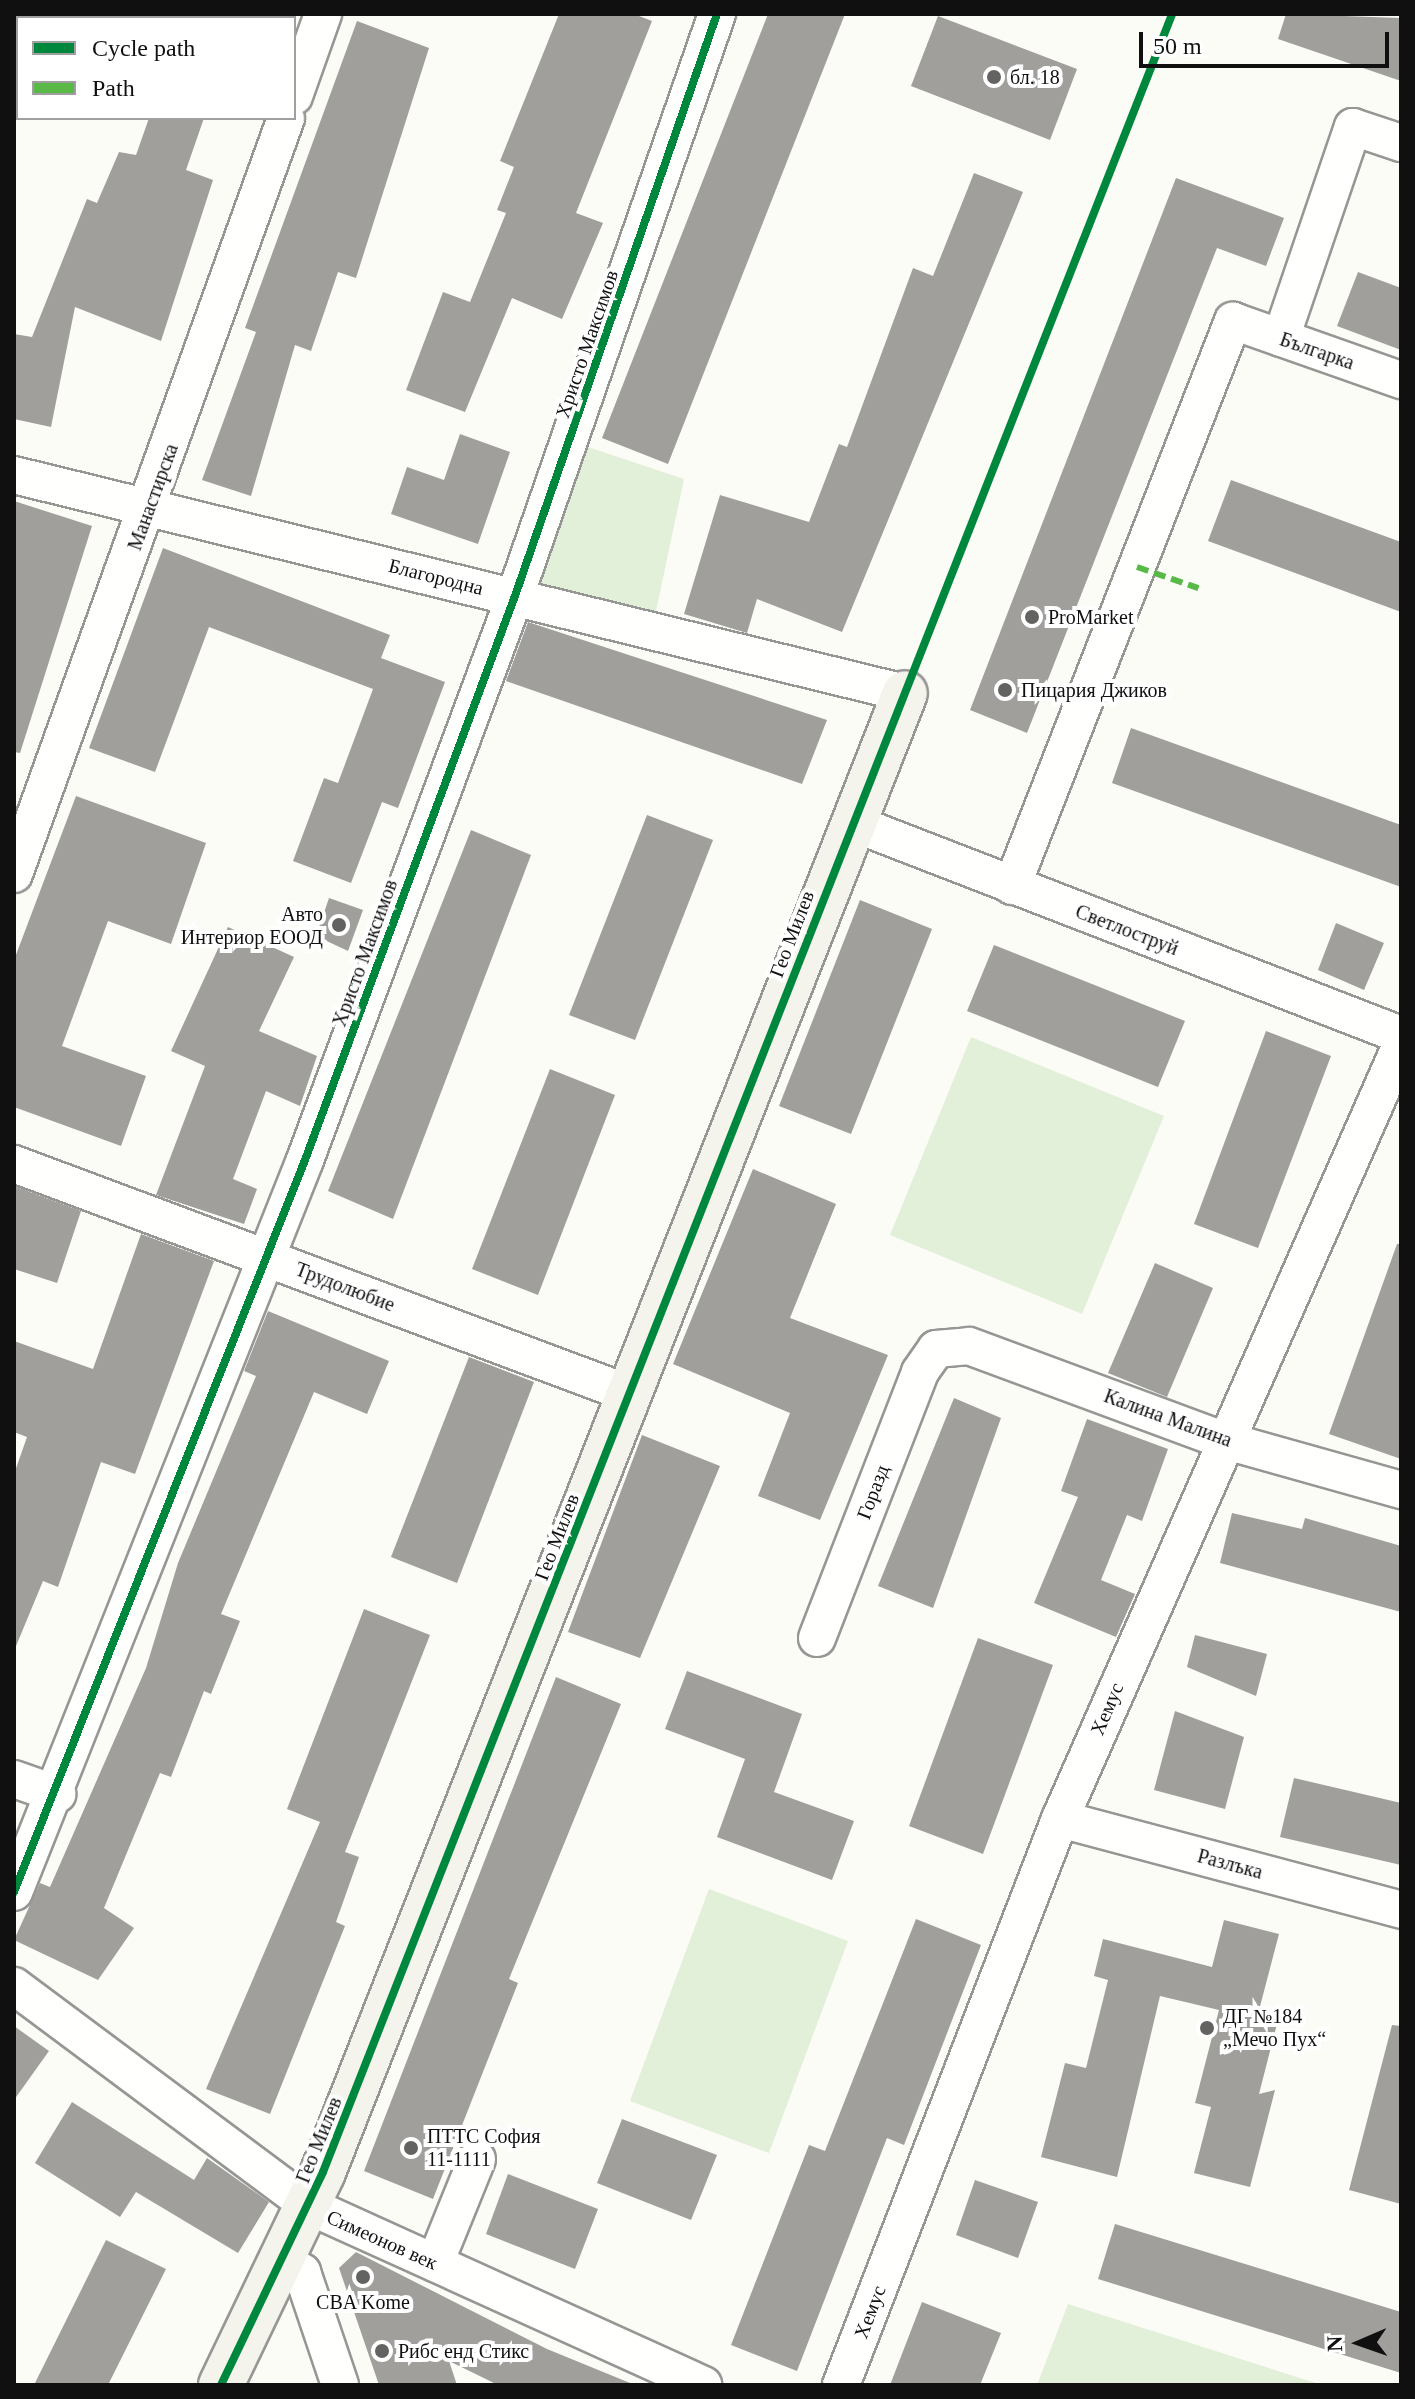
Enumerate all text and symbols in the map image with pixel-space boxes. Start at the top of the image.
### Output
legend [16,16,296,120]
scale bar [1143,16,1393,66]
text: 50 m [1153,33,1202,59]
text: Cycle path [92,35,195,61]
place label: бл. 18 [1010,65,1060,89]
marker: бл. 18 [985,68,1003,86]
text: Path [92,75,135,101]
street label: Христо Максимов [550,267,624,421]
street label: Българка [1277,327,1357,375]
street label: Манастирска [123,440,183,554]
street label: Благородна [386,554,486,600]
place label: ProMarket [1048,605,1134,629]
marker: ProMarket [1023,608,1041,626]
place label: Пицария Джиков [1021,678,1167,702]
marker: Пицария Джиков [996,681,1014,699]
street label: Христо Максимов [327,876,403,1030]
street label: Гео Милев [765,887,819,981]
street label: Светлоструй [1072,899,1182,961]
place label: Авто Интериор ЕООД [181,902,323,949]
marker: Авто Интериор ЕООД [330,916,348,934]
street label: Трудолюбие [292,1257,398,1317]
street label: Калина Малина [1101,1384,1235,1452]
street label: Горазд [852,1461,894,1523]
street label: Гео Милев [530,1490,584,1584]
street label: Хемус [1085,1679,1129,1739]
street label: Разлъка [1195,1844,1265,1884]
place label: ДГ №184 „Мечо Пух“ [1223,2004,1326,2051]
marker: ДГ №184 „Мечо Пух“ [1198,2019,1216,2037]
street label: Гео Милев [291,2093,347,2187]
place label: ПТТС София 11-1111 [427,2124,540,2171]
marker: ПТТС София 11-1111 [402,2139,420,2157]
street label: Симеонов век [323,2205,441,2275]
marker: CBA Kome [354,2268,372,2286]
street label: Хемус [849,2282,891,2342]
place label: CBA Kome [316,2290,410,2314]
north arrow [1319,2303,1399,2383]
text: N [1322,2335,1347,2352]
place label: Рибс енд Стикс [398,2339,529,2363]
marker: Рибс енд Стикс [373,2342,391,2360]

